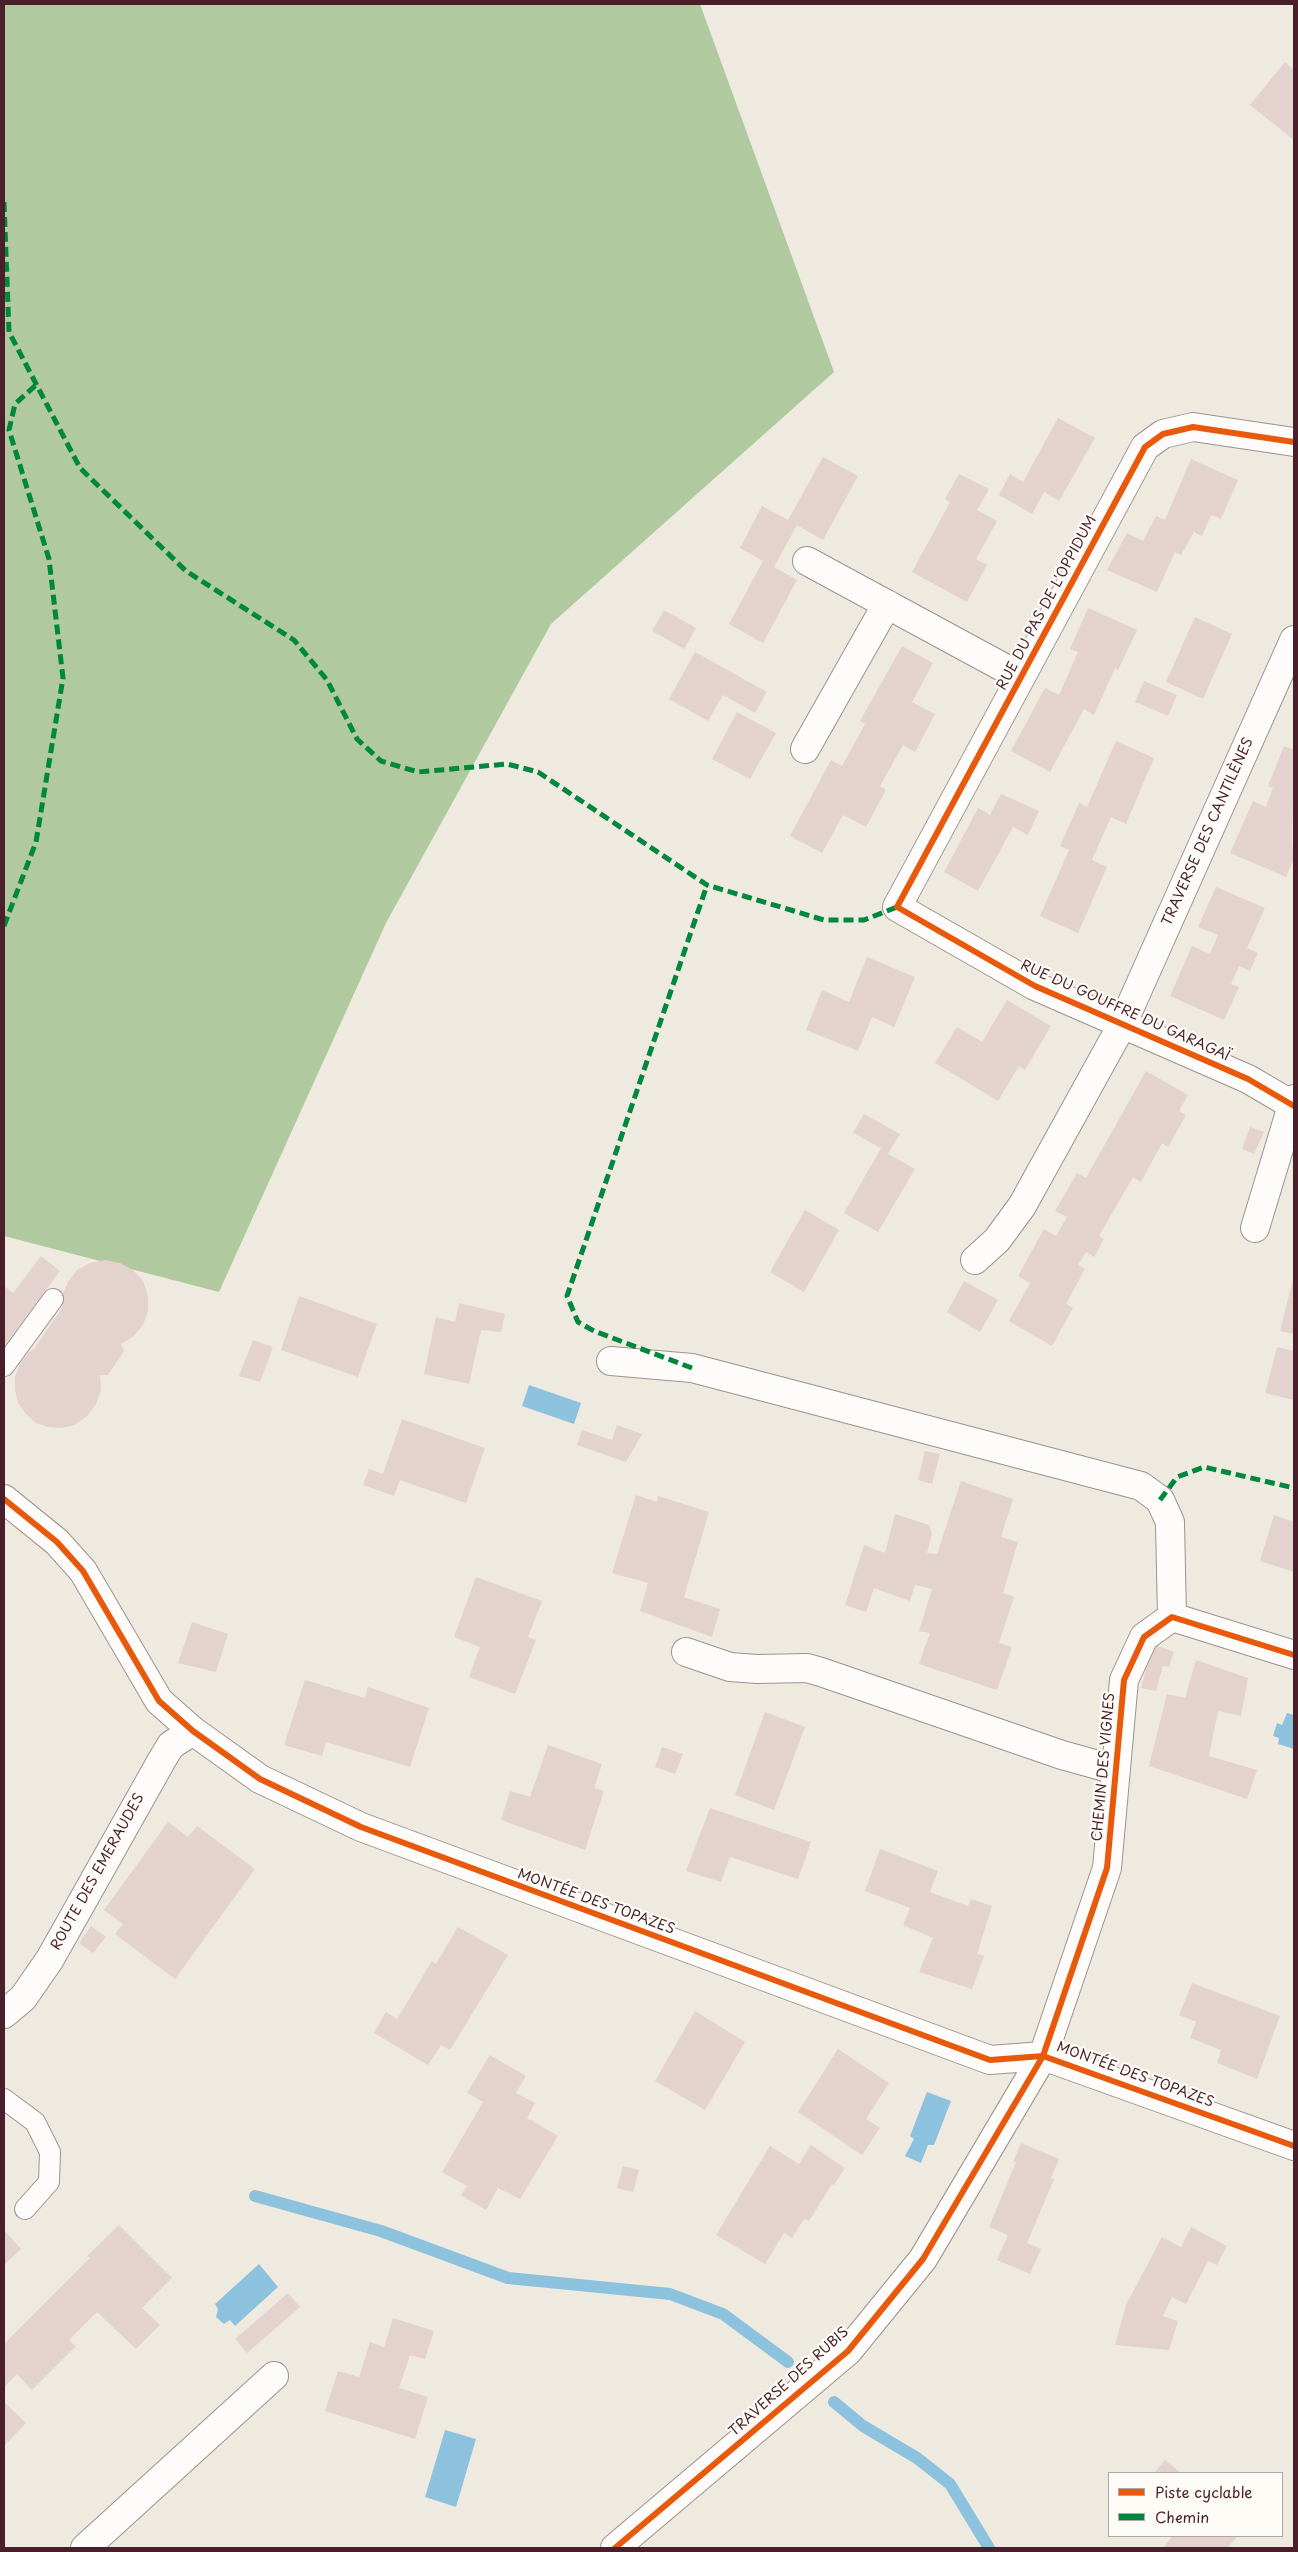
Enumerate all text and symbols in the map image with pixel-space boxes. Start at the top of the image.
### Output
street label: RUE DU PAS DE L'OPPIDUM [994,513,1100,693]
street label: TRAVERSE DES CANTILÈNES [1159,735,1257,929]
street label: RUE DU GOUFFRE DU GARAGAÏ [1018,957,1232,1065]
street label: CHEMIN DES VIGNES [1089,1692,1119,1842]
street label: ROUTE DES EMERAUDES [48,1791,148,1953]
street label: MONTÉE DES TOPAZES [515,1866,677,1938]
street label: MONTÉE DES TOPAZES [1054,2039,1216,2111]
street label: TRAVERSE DES RUBIS [726,2324,852,2440]
legend [1108,2472,1283,2537]
text: Piste cyclable [1155,2480,1252,2503]
text: Chemin [1155,2505,1209,2528]

